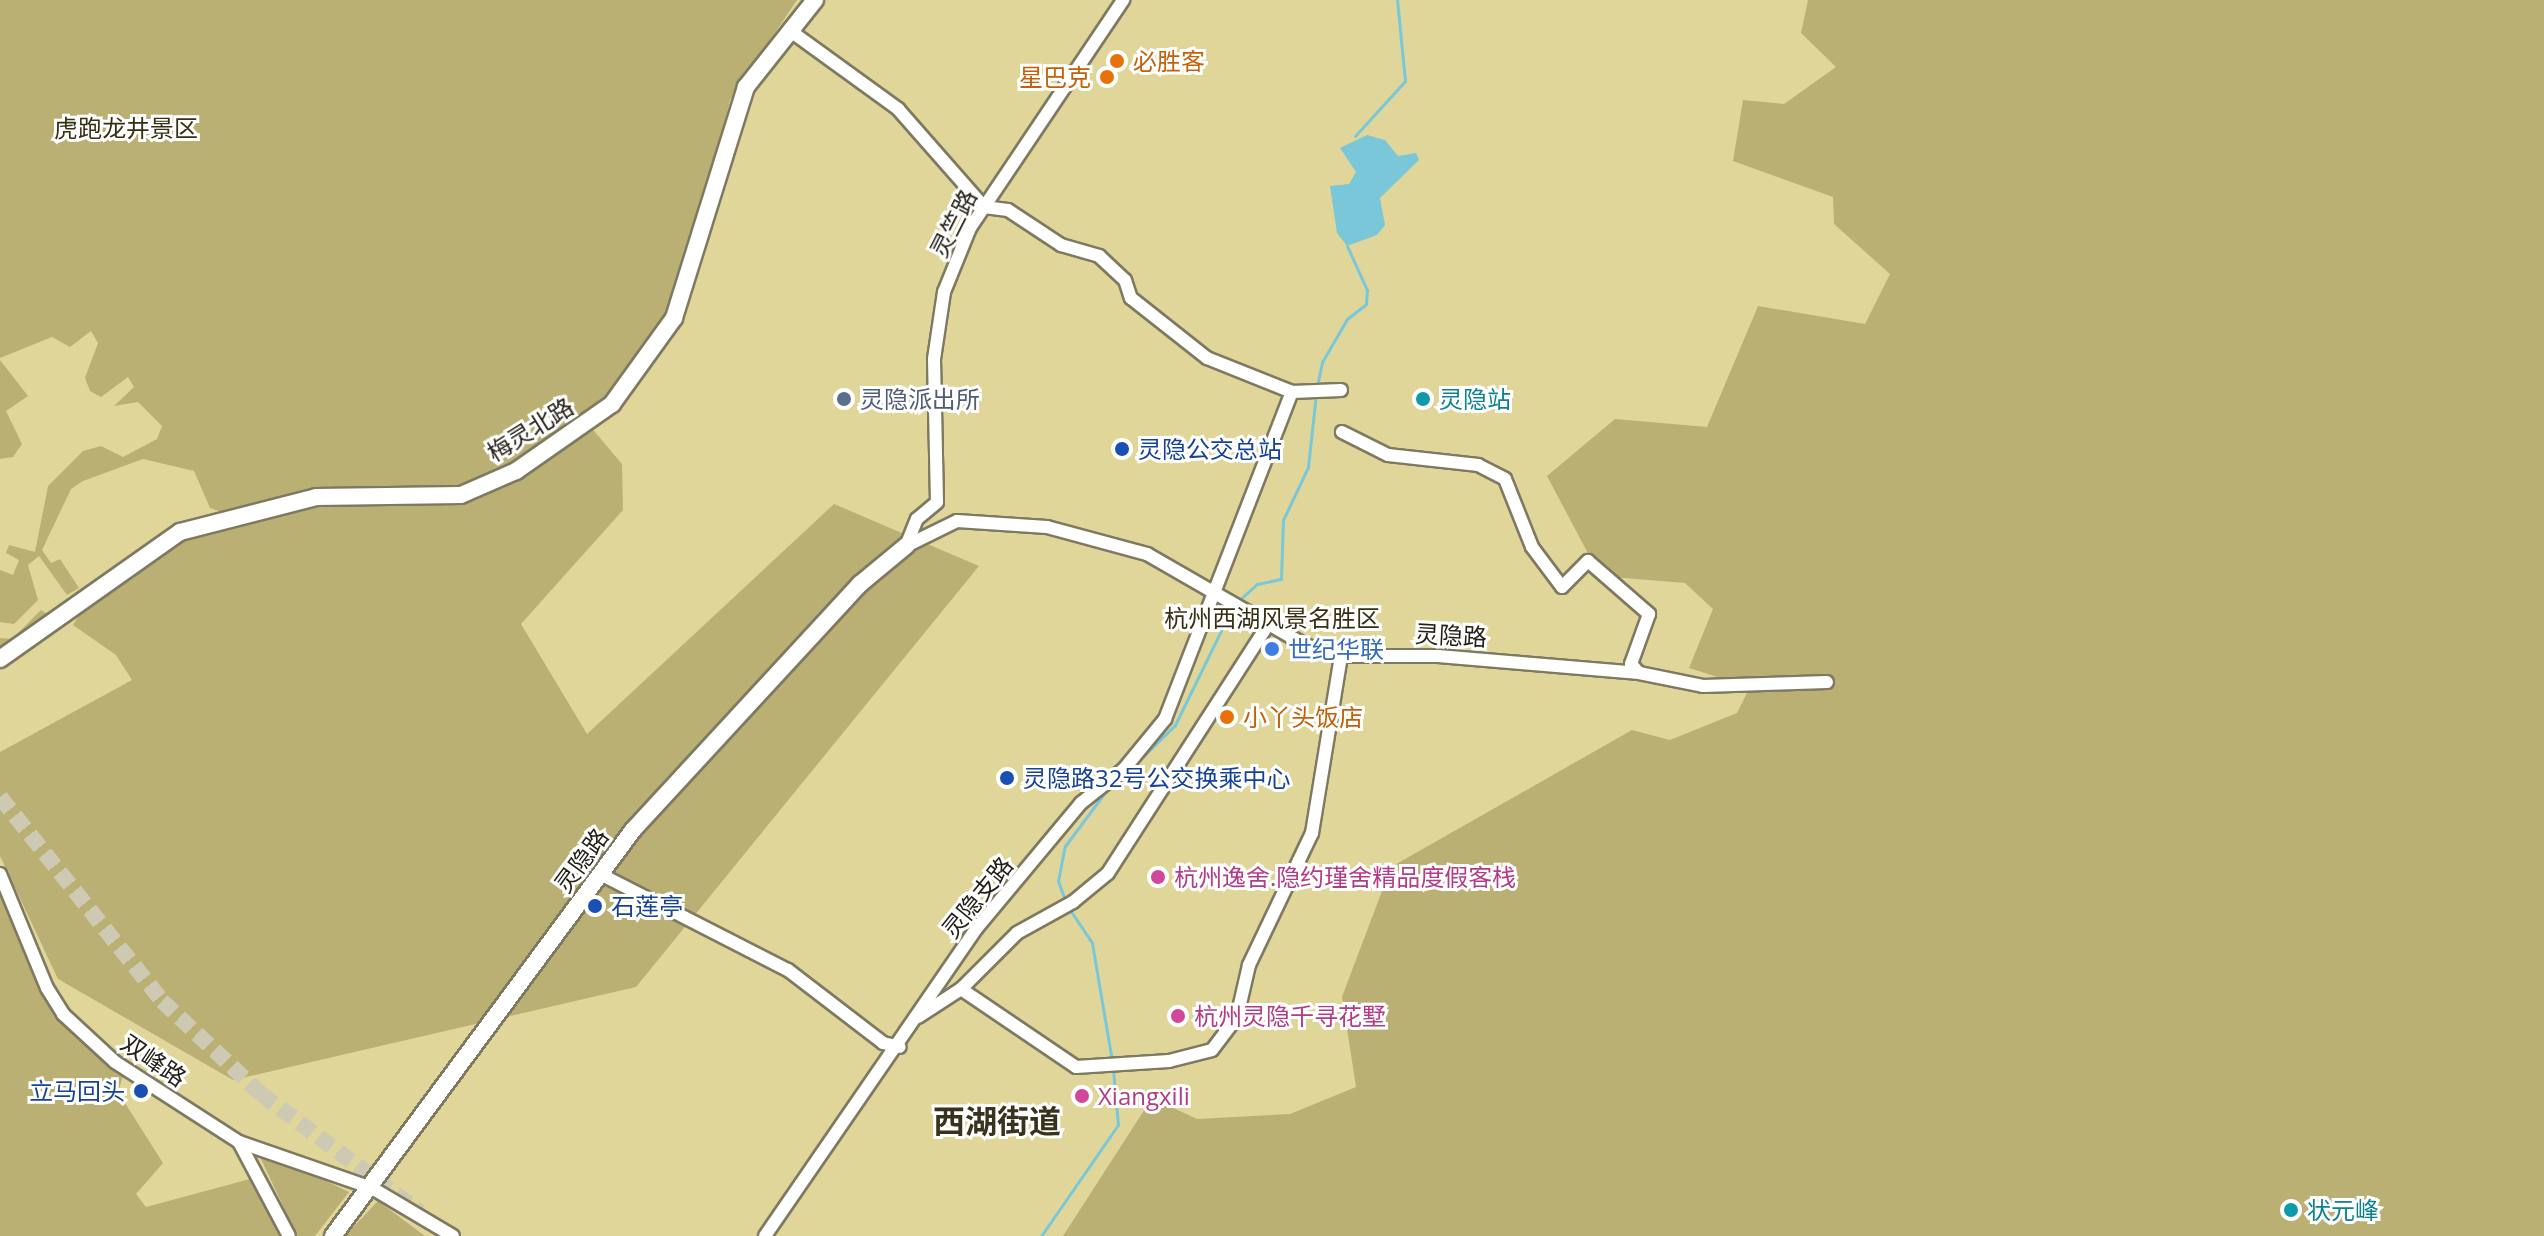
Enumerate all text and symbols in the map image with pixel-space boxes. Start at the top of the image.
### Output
place label: 必胜客 [1133,47,1205,75]
marker: 必胜客 [1108,52,1126,70]
place label: 星巴克 [1019,63,1091,91]
marker: 星巴克 [1098,68,1116,86]
park label: 虎跑龙井景区 [54,114,198,142]
street label: 灵竺路 [924,184,982,262]
place label: 灵隐派出所 [860,385,980,413]
place label: 灵隐站 [1439,385,1511,413]
marker: 灵隐派出所 [835,390,853,408]
marker: 灵隐站 [1414,390,1432,408]
street label: 梅灵北路 [482,391,578,467]
place label: 灵隐公交总站 [1138,435,1282,463]
marker: 灵隐公交总站 [1113,440,1131,458]
park label: 杭州西湖风景名胜区 [1164,604,1380,632]
street label: 灵隐路 [1414,619,1488,651]
place label: 世纪华联 [1288,635,1384,663]
marker: 世纪华联 [1263,640,1281,658]
place label: 小丫头饭店 [1243,703,1363,731]
marker: 小丫头饭店 [1218,708,1236,726]
place label: 灵隐路32号公交换乘中心 [1023,764,1290,792]
marker: 灵隐路32号公交换乘中心 [998,769,1016,787]
street label: 灵隐路 [548,822,614,898]
street label: 灵隐支路 [936,851,1018,943]
place label: 杭州逸舍.隐约瑾舍精品度假客栈 [1174,863,1516,891]
marker: 杭州逸舍.隐约瑾舍精品度假客栈 [1149,868,1167,886]
place label: 石莲亭 [611,892,683,920]
marker: 石莲亭 [586,897,604,915]
place label: 杭州灵隐千寻花墅 [1194,1002,1386,1030]
marker: 杭州灵隐千寻花墅 [1169,1007,1187,1025]
street label: 双峰路 [116,1028,192,1092]
place label: 立马回头 [29,1077,125,1105]
marker: 立马回头 [132,1082,150,1100]
place label: Xiangxili [1098,1082,1190,1110]
marker: Xiangxili [1073,1087,1091,1105]
district label: 西湖街道 [933,1102,1061,1140]
place label: 状元峰 [2307,1196,2379,1224]
marker: 状元峰 [2282,1201,2300,1219]

